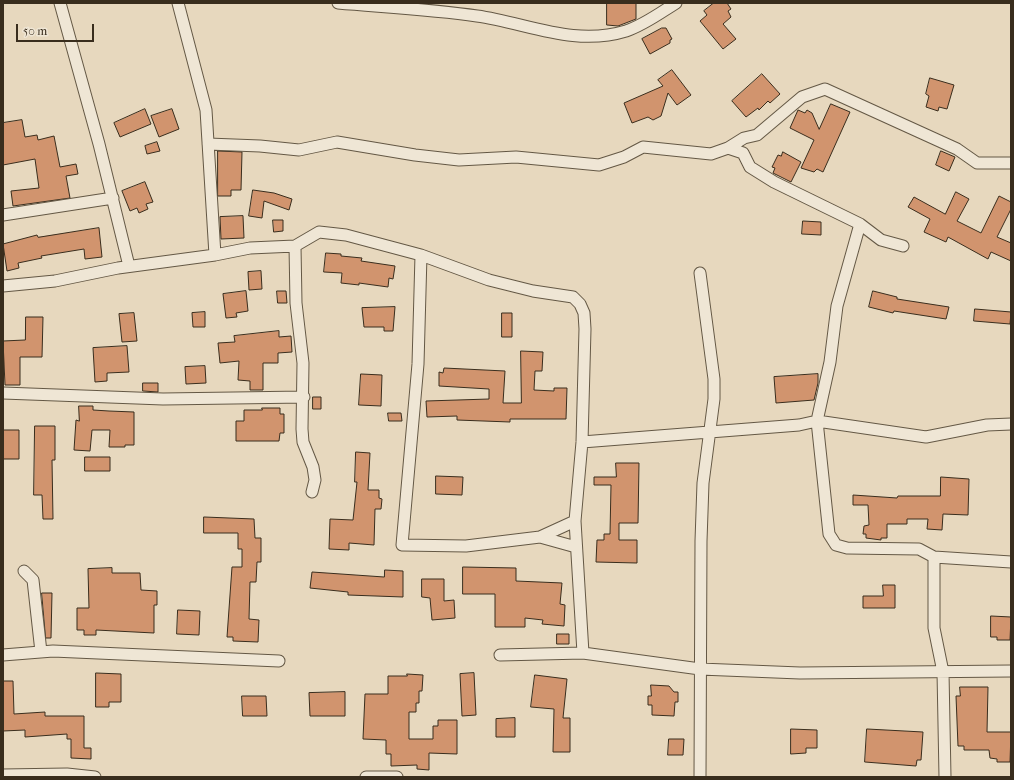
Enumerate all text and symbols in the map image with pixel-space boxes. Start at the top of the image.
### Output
scale bar [18,16,96,42]
text: 50 m [23,24,47,38]

